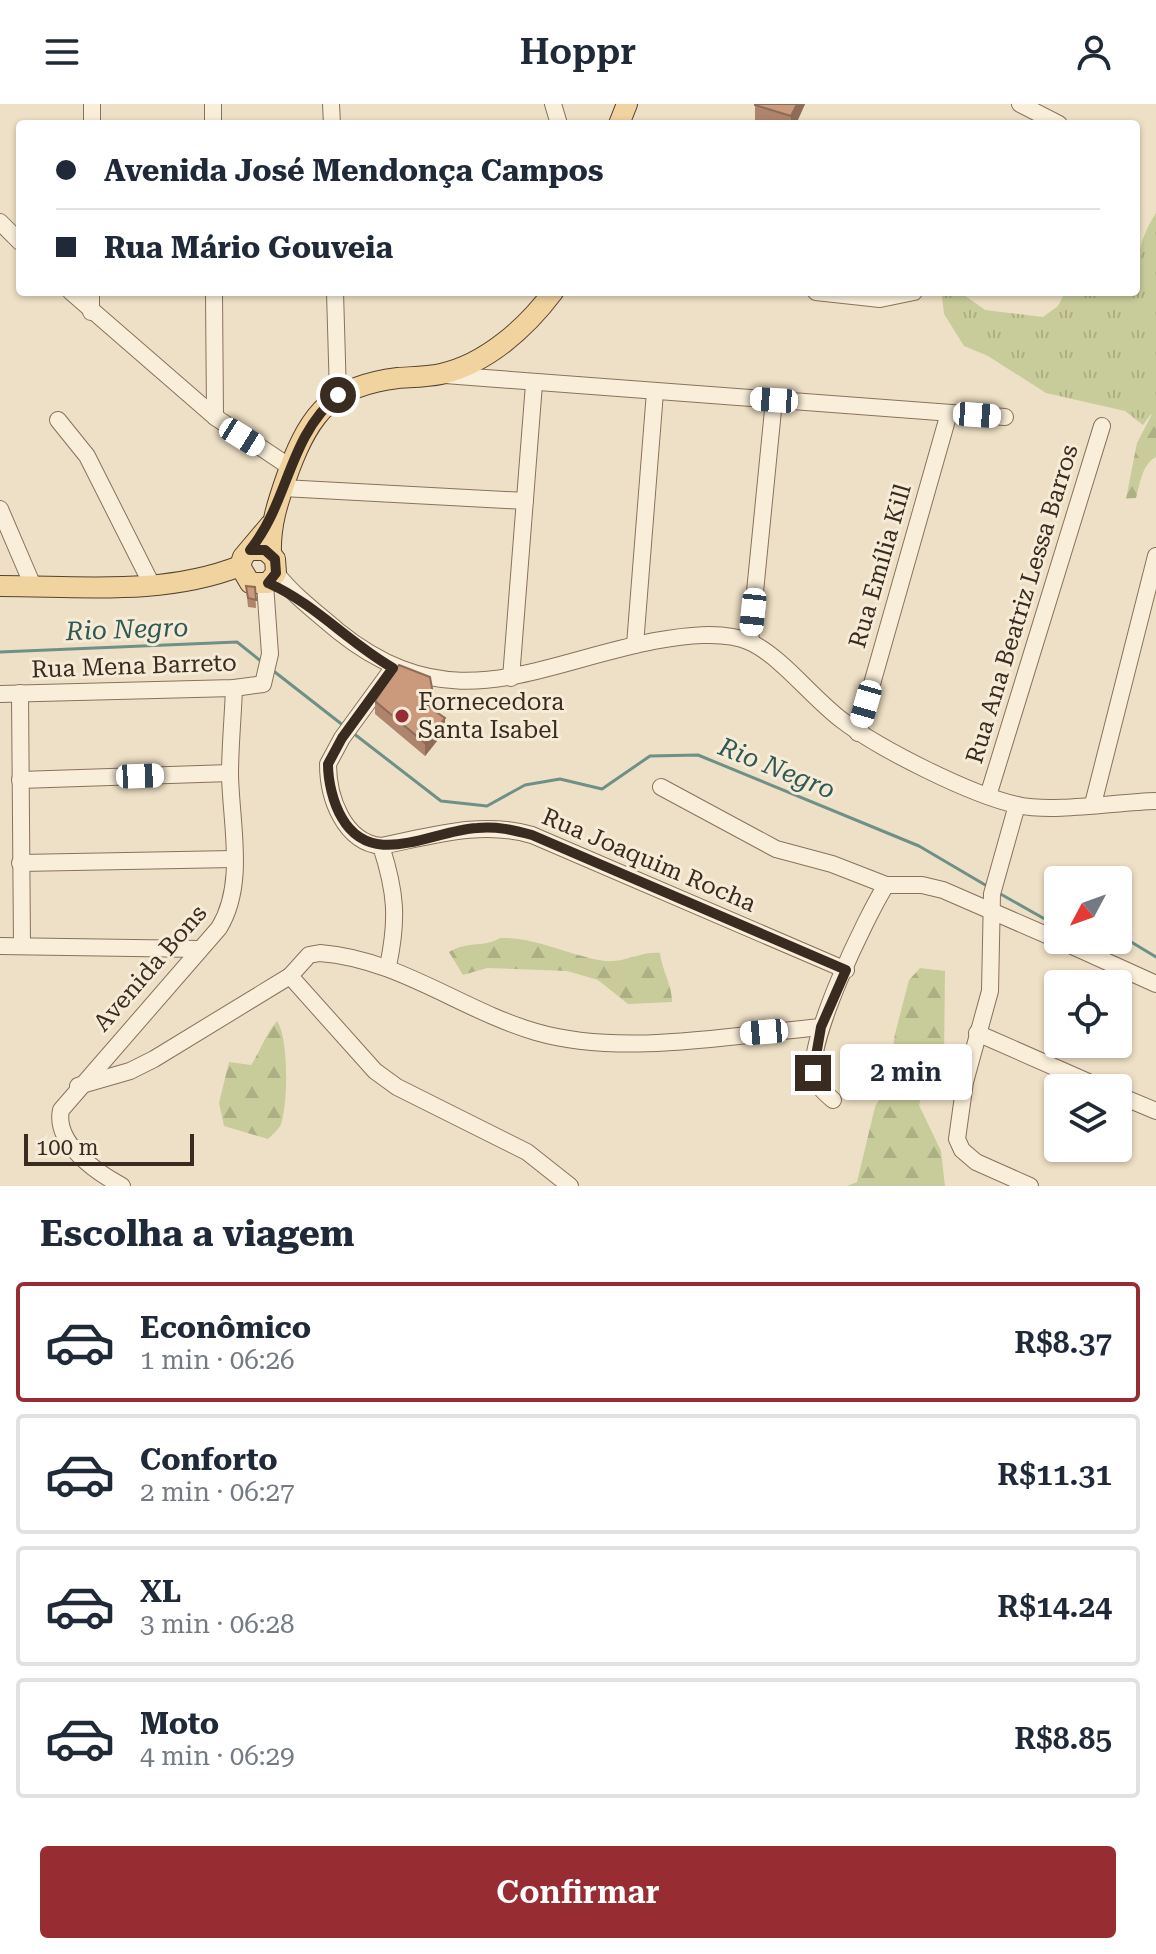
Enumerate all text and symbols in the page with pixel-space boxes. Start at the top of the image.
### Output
icon: menu [40,30,84,74]
icon: person [1072,30,1116,74]
text: Hoppr [520,31,636,73]
text: Avenida José Mendonça Campos [104,153,603,188]
text: Rua Mário Gouveia [104,230,393,265]
route start [320,377,356,413]
car [749,386,799,414]
car [952,401,1002,429]
car [215,414,269,460]
street label: Rua Ana Beatriz Lessa Barros [960,441,1084,767]
street label: Rua Emília Kill [843,481,917,651]
car [739,587,767,637]
water label: Rio Negro [64,612,189,646]
street label: Rua Mena Barreto [31,648,237,684]
car [848,678,884,730]
place label: Fornecedora Santa Isabel [418,688,564,744]
marker: Fornecedora Santa Isabel [393,707,411,725]
water label: Rio Negro [714,731,839,805]
car [116,763,164,789]
street label: Rua Joaquim Rocha [538,802,760,918]
north arrow [1044,866,1132,954]
map controls [1044,866,1132,1162]
street label: Avenida Bons [88,899,212,1037]
button: locate [1044,970,1132,1058]
car [739,1018,789,1046]
callout: 2 min [841,1045,973,1101]
route end [795,1055,831,1091]
text: 2 min [870,1057,942,1087]
button: layers [1044,1074,1132,1162]
scale bar [24,1130,194,1166]
text: 100 m [36,1135,99,1160]
text: Escolha a viagem [40,1213,355,1255]
icon: car [44,1306,116,1378]
text: Econômico [140,1310,311,1345]
text: R$8.37 [1014,1325,1112,1360]
text: 1 min · 06:26 [140,1345,295,1375]
icon: car [44,1438,116,1510]
text: Conforto [140,1442,278,1477]
text: R$11.31 [997,1457,1112,1492]
text: 2 min · 06:27 [140,1477,295,1507]
icon: car [44,1570,116,1642]
text: XL [140,1574,181,1609]
text: R$14.24 [997,1589,1112,1624]
text: 3 min · 06:28 [140,1609,295,1639]
icon: car [44,1702,116,1774]
text: Moto [140,1706,219,1741]
text: R$8.85 [1014,1721,1112,1756]
text: 4 min · 06:29 [140,1741,295,1771]
button: Confirmar [40,1846,1116,1938]

